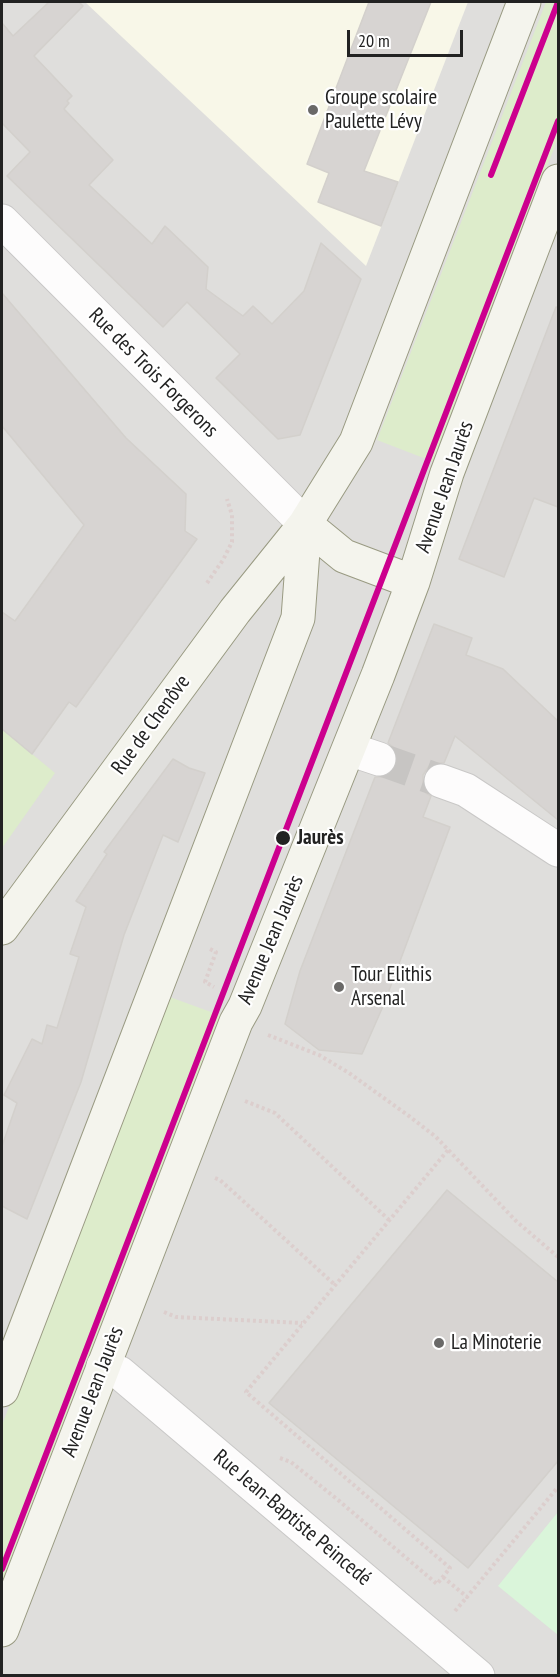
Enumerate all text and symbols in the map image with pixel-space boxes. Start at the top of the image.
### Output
scale bar [350,18,466,56]
text: 20 m [358,29,390,52]
place label: Groupe scolaire Paulette Lévy [325,85,437,135]
marker: Groupe scolaire Paulette Lévy [306,103,320,117]
street label: Rue des Trois Forgerons [83,303,223,443]
street label: Avenue Jean Jaurès [411,418,479,556]
street label: Rue de Chenôve [106,670,196,780]
place label: Jaurès [297,825,344,851]
marker: Jaurès [274,829,292,847]
street label: Avenue Jean Jaurès [233,872,309,1008]
place label: Tour Elithis Arsenal [351,962,432,1012]
marker: Tour Elithis Arsenal [332,980,346,994]
street label: Avenue Jean Jaurès [57,1323,129,1461]
place label: La Minoterie [451,1330,542,1356]
marker: La Minoterie [432,1336,446,1350]
street label: Rue Jean-Baptiste Peincedé [208,1445,376,1591]

